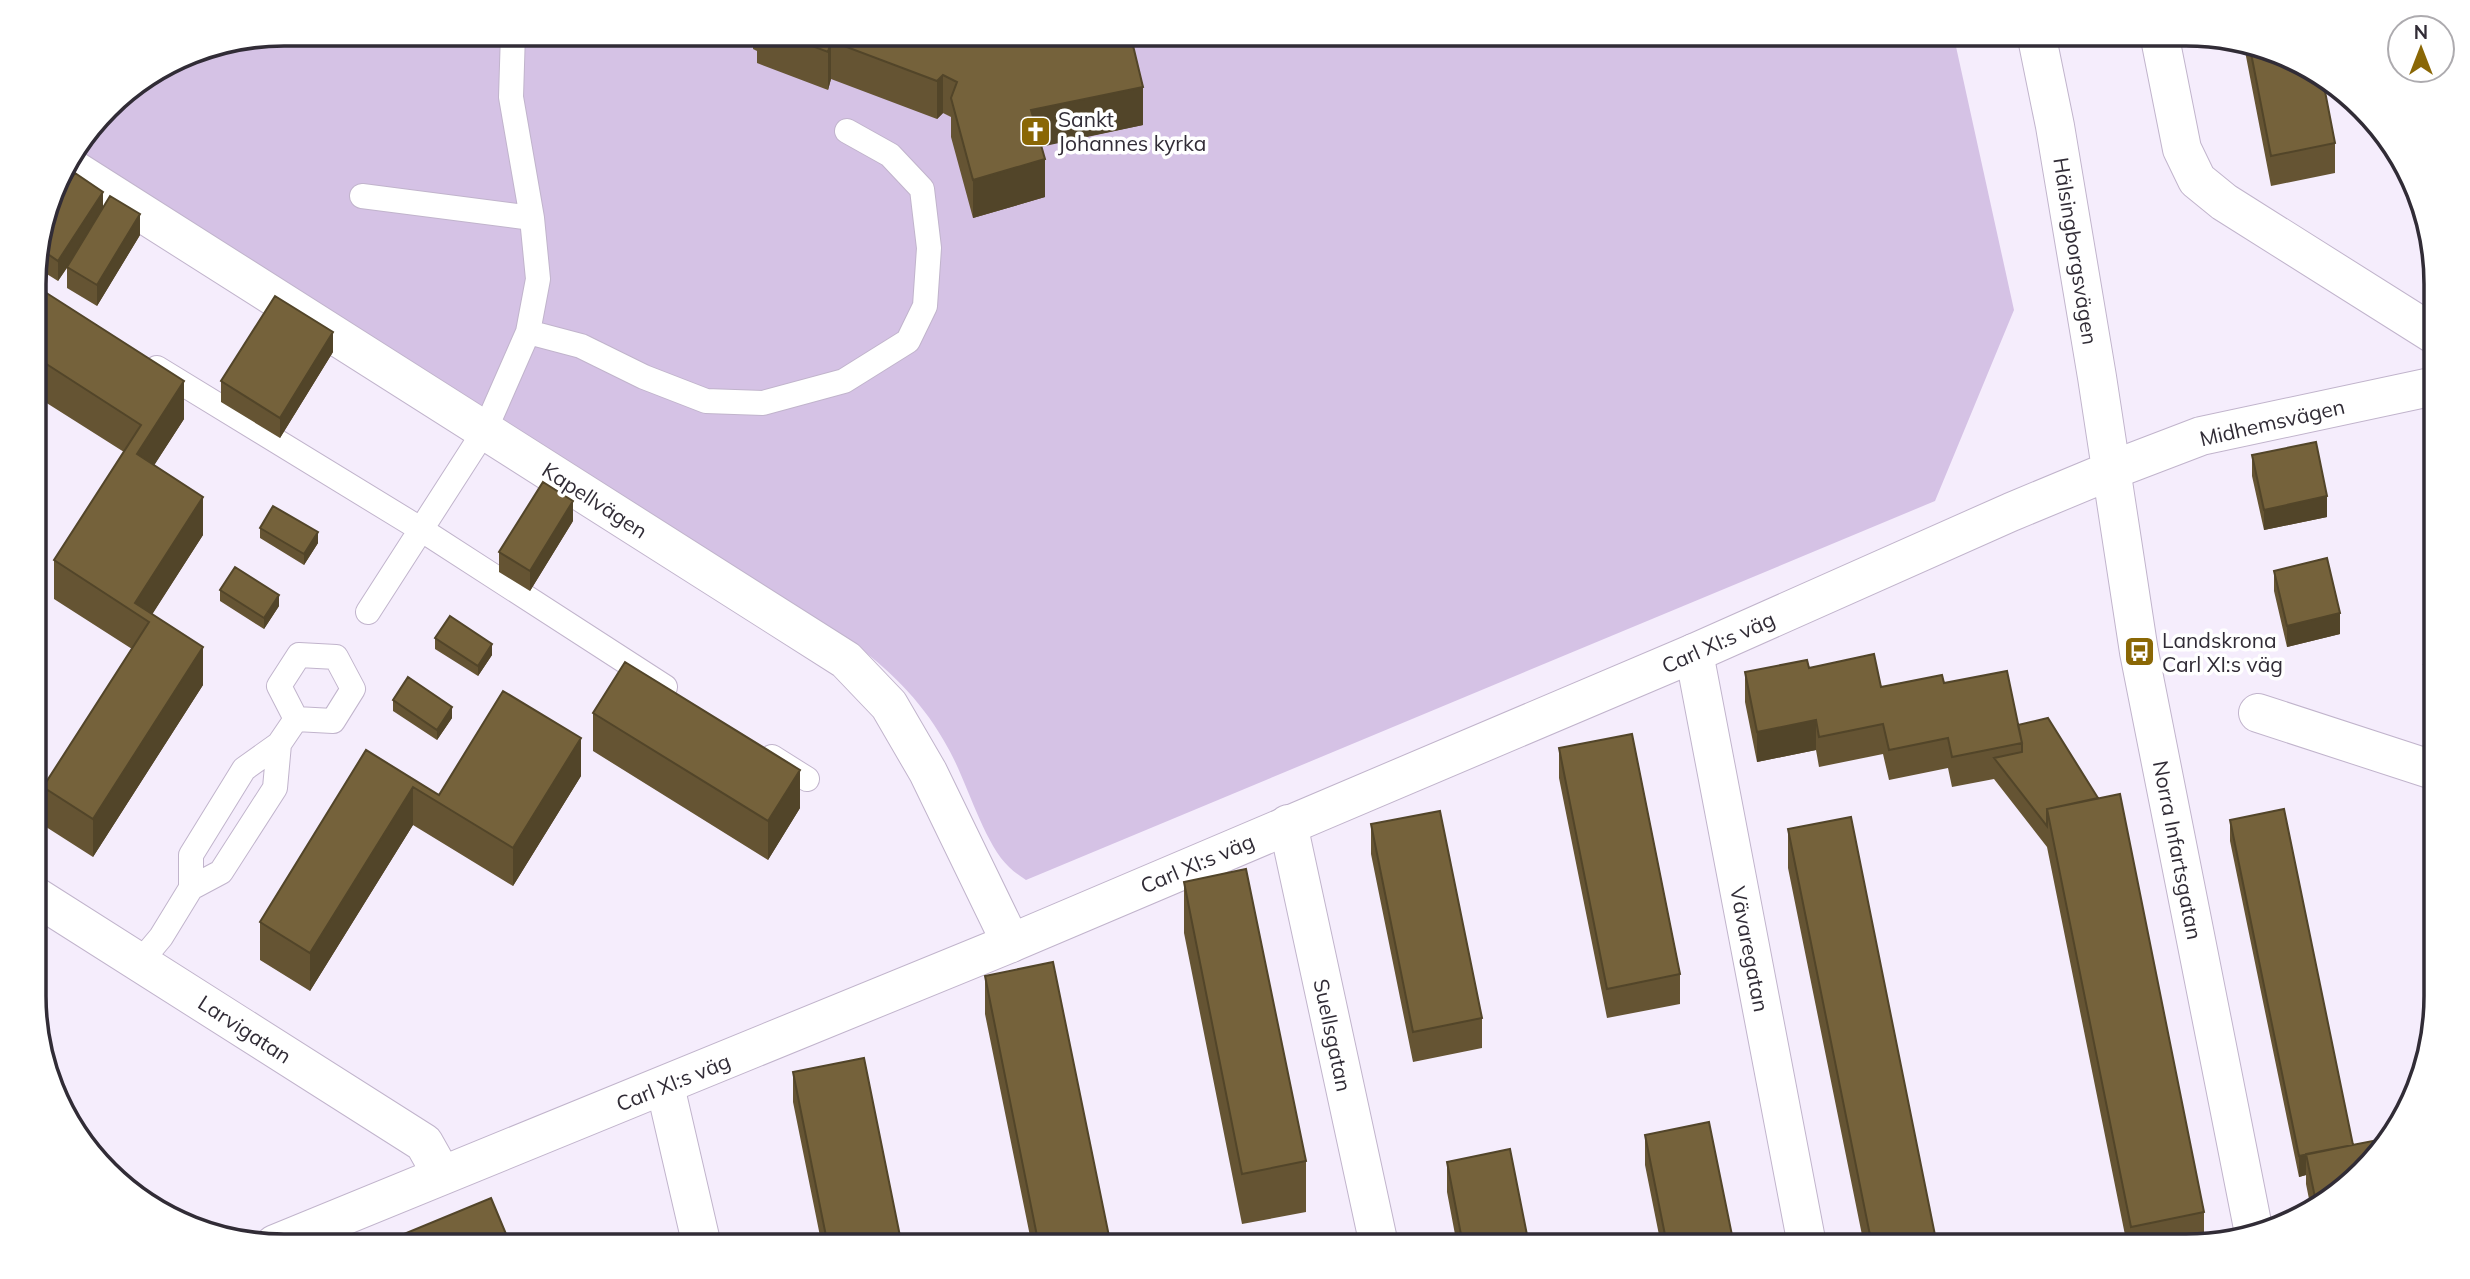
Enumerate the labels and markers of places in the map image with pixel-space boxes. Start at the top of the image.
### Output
place label: Sankt Johannes kyrka [1058,106,1206,156]
church icon: Sankt Johannes kyrka [1018,114,1052,148]
place label: Landskrona Carl XI:s väg [2162,627,2283,677]
bus stop icon: Landskrona Carl XI:s väg [2122,635,2156,669]

